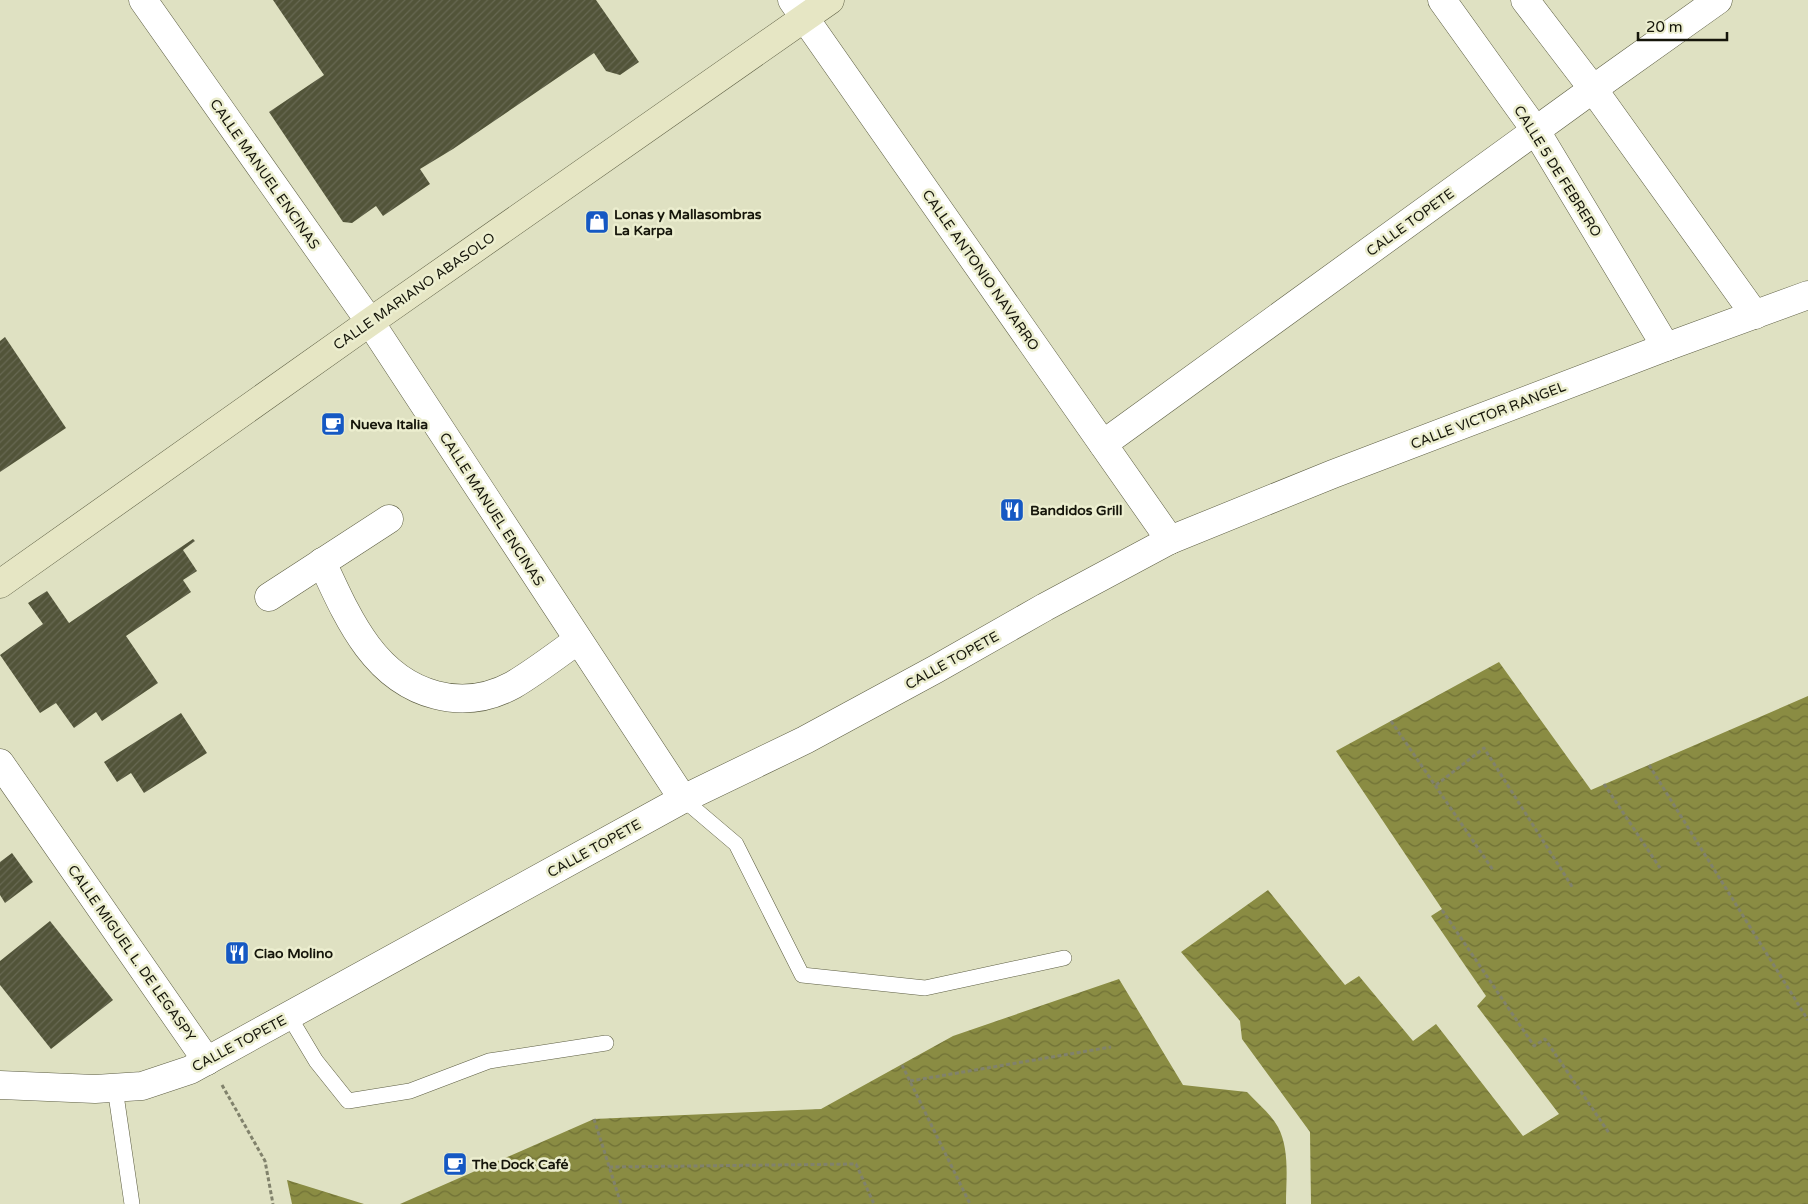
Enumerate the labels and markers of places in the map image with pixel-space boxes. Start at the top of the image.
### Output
place label: Lonas y Mallasombras La Karpa [614,206,762,239]
shop icon: Lonas y Mallasombras La Karpa [584,209,610,235]
cafe icon: Nueva Italia [320,411,346,437]
place label: Nueva Italia [350,416,428,433]
restaurant icon: Bandidos Grill [999,497,1025,523]
place label: Bandidos Grill [1030,502,1123,519]
restaurant icon: Ciao Molino [224,940,250,966]
place label: Ciao Molino [254,945,334,962]
cafe icon: The Dock Café [442,1151,468,1177]
place label: The Dock Café [471,1156,568,1173]

